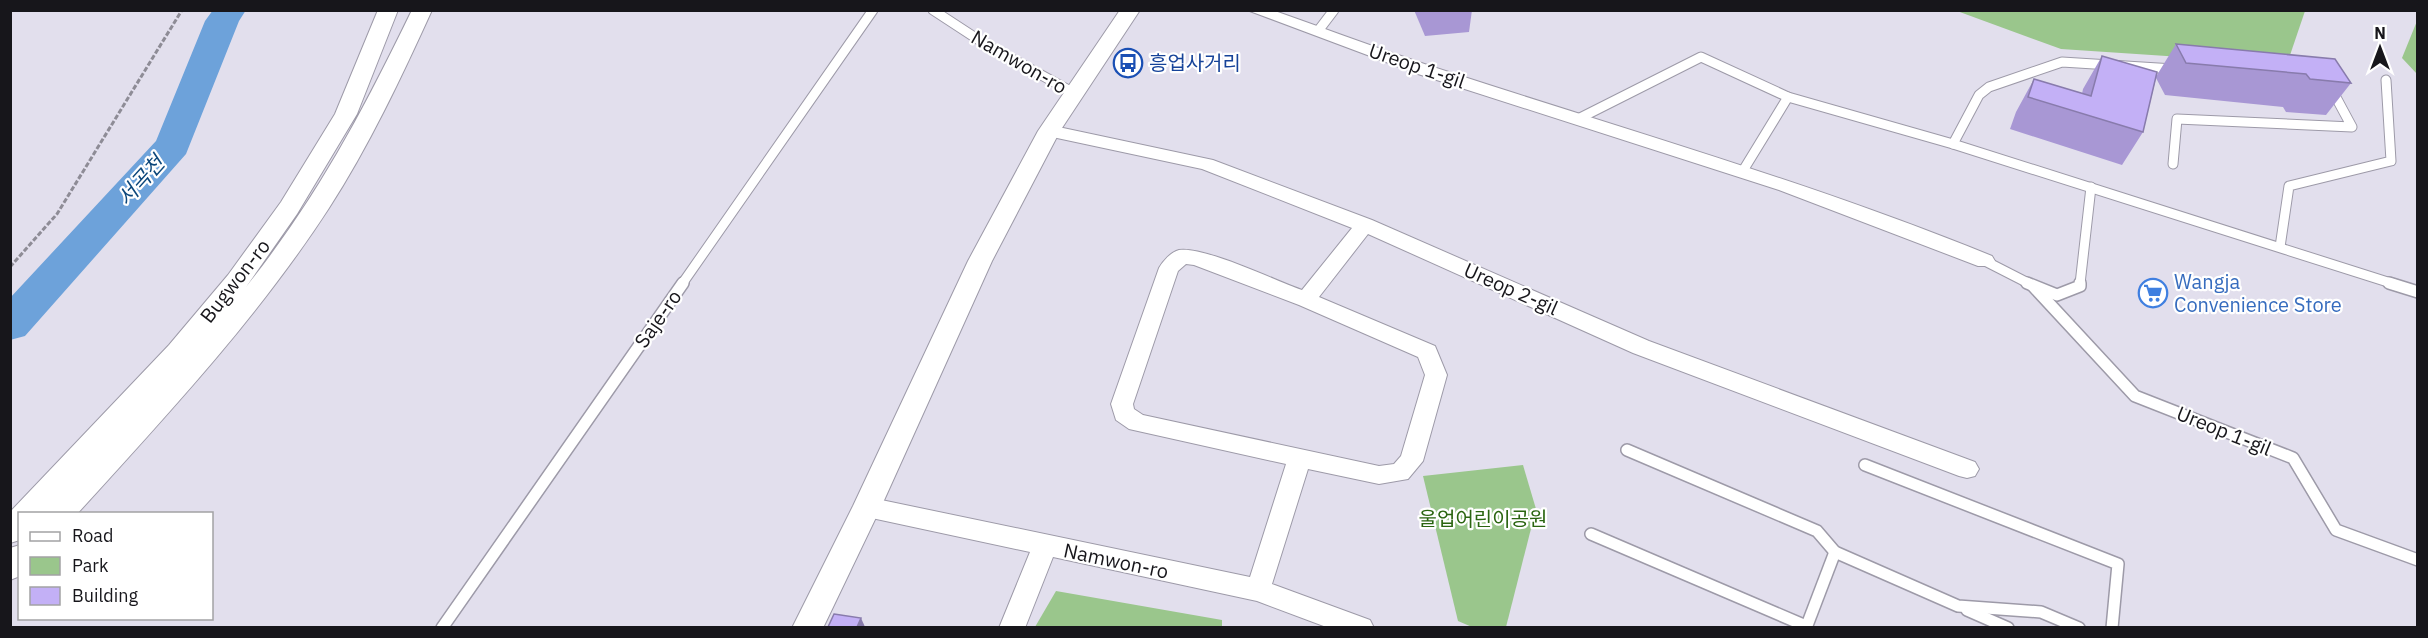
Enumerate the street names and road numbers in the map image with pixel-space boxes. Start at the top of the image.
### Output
street label: Namwon-ro [966,23,1072,100]
street label: Ureop 1-gil [1365,36,1469,95]
street label: Bugwon-ro [193,233,276,328]
street label: Ureop 2-gil [1460,256,1563,321]
street label: Saje-ro [628,284,687,353]
street label: Ureop 1-gil [2173,399,2276,462]
street label: Namwon-ro [1061,536,1171,585]

